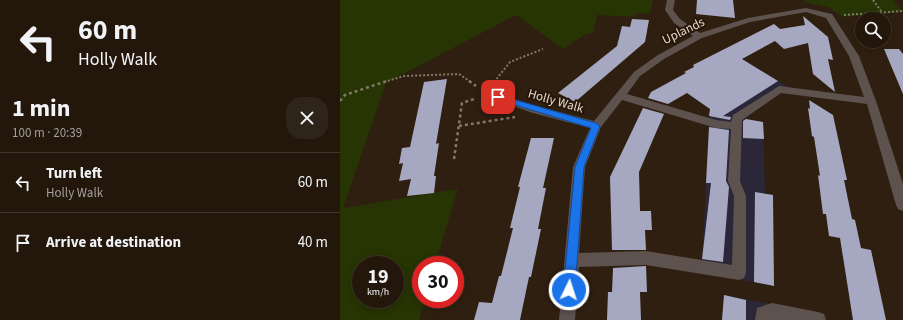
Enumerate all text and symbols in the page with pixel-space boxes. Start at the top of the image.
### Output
text: 60 m [78,10,137,50]
map controls [855,12,891,48]
button: search [855,12,891,48]
street label: Uplands [659,13,708,49]
icon: left [12,16,64,68]
text: Holly Walk [78,47,157,72]
pin [481,80,515,114]
street label: Holly Walk [526,84,586,118]
icon: arrive [487,86,509,108]
text: 1 min [12,91,70,126]
button: close [286,97,328,139]
text: 100 m · 20:39 [12,124,82,142]
text: Turn left [46,163,102,184]
icon: left [12,172,34,194]
text: 60 m [298,172,328,193]
text: Holly Walk [46,184,103,202]
icon: arrive [12,232,34,254]
text: Arrive at destination [46,232,181,253]
text: 40 m [298,232,328,253]
speed limit sign: 30 [412,256,464,308]
text: 19 [367,263,389,291]
position arrow [548,269,590,311]
text: km/h [367,285,389,299]

